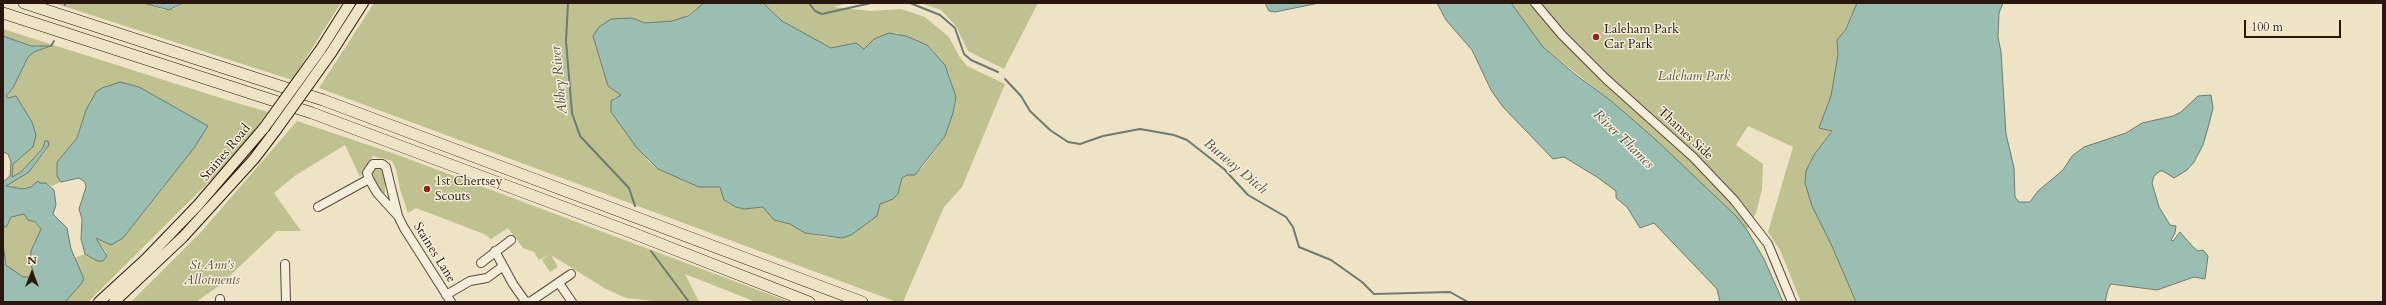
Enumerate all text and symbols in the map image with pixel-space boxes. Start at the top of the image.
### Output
scale bar [2246,12,2343,38]
text: 100 m [2251,19,2283,35]
place label: Laleham Park Car Park [1604,22,1679,53]
marker: Laleham Park Car Park [1591,32,1601,42]
water label: Abbey River [548,45,572,115]
park label: Laleham Park [1658,69,1730,85]
street label: Thames Side [1654,104,1716,164]
water label: River Thames [1589,107,1657,173]
street label: Staines Road [198,121,254,185]
water label: Burway Ditch [1200,136,1270,198]
place label: 1st Chertsey Scouts [435,174,503,205]
marker: 1st Chertsey Scouts [422,184,432,194]
street label: Staines Lane [409,220,459,286]
north arrow [12,253,52,293]
text: N [27,253,37,268]
park label: St Ann's Allotments [184,258,240,289]

